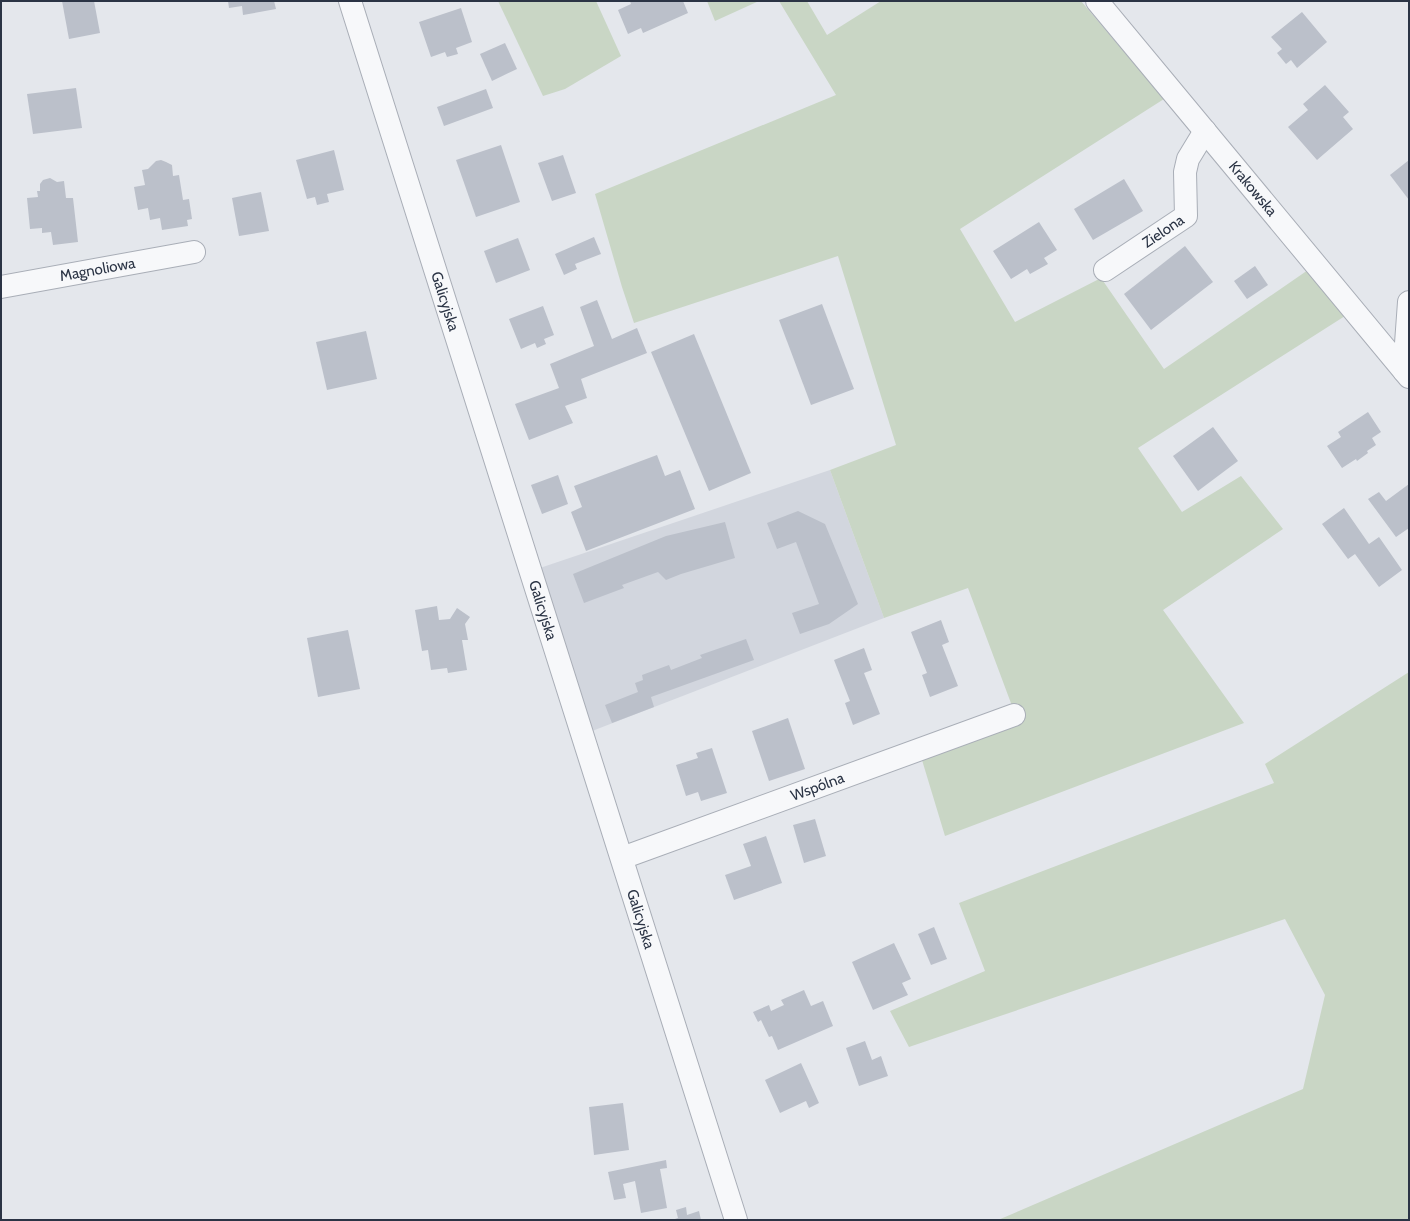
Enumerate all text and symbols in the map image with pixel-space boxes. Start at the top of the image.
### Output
street label: Krakowska [1225,158,1281,220]
street label: Zielona [1139,210,1188,252]
street label: Magnoliowa [58,254,137,285]
street label: Galicyjska [427,269,463,334]
street label: Galicyjska [525,578,561,643]
street label: Wspólna [788,768,847,805]
street label: Galicyjska [623,887,659,952]

